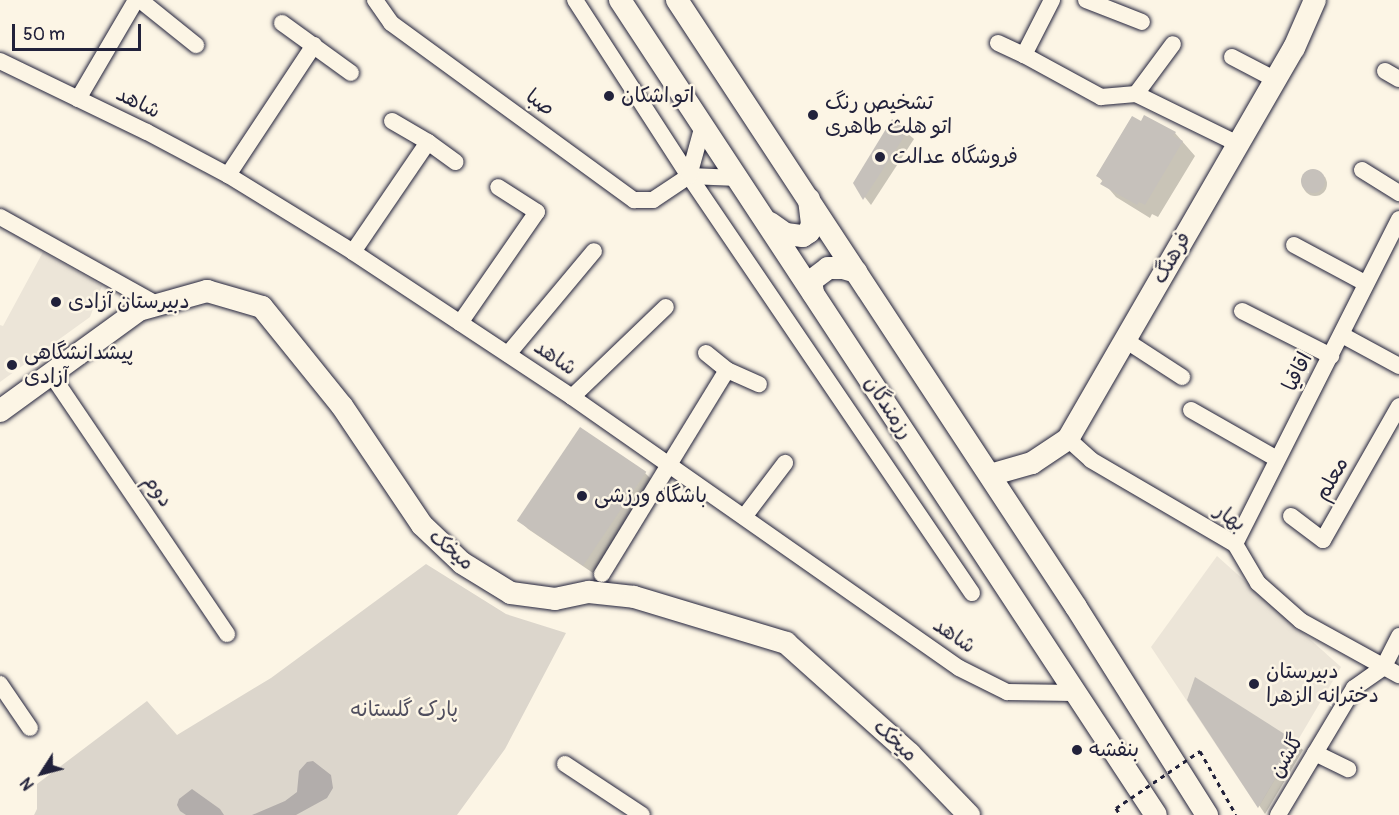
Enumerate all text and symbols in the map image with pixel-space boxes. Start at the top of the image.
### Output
scale bar [15,12,144,50]
text: 50 m [23,23,65,46]
street label: شاهد [112,82,164,124]
place label: اتو اشکان [621,83,694,109]
street label: صبا [520,84,560,122]
marker: اتو اشکان [602,89,616,103]
place label: تشخیص رنگ اتو هلث طاهری [825,90,952,140]
marker: تشخیص رنگ اتو هلث طاهری [806,108,820,122]
place label: فروشگاه عدالت [892,144,1018,170]
marker: فروشگاه عدالت [873,150,887,164]
street label: فرهنگ [1147,228,1197,288]
place label: دبیرستان آزادی [68,289,190,315]
marker: دبیرستان آزادی [49,295,63,309]
street label: شاهد [529,335,581,381]
place label: پیشدانشگاهی آزادی [24,340,134,390]
street label: اقاقیا [1278,348,1318,396]
marker: پیشدانشگاهی آزادی [5,358,19,372]
street label: رزمندگان [858,372,918,444]
street label: معلم [1310,453,1354,505]
street label: دوم [138,470,178,512]
place label: باشگاه ورزشی [594,483,707,509]
marker: باشگاه ورزشی [575,489,589,503]
street label: بهار [1210,499,1250,537]
street label: میخک [423,524,479,576]
street label: شاهد [928,613,980,659]
place label: دبيرستان دخترانه الزهرا [1266,659,1379,709]
marker: دبيرستان دخترانه الزهرا [1247,677,1261,691]
park label: پارک گلستانه [350,697,458,723]
street label: میخک [868,714,922,768]
street label: گلشن [1264,729,1310,783]
place label: بنفشه [1089,737,1139,763]
north arrow [12,743,72,803]
marker: بنفشه [1070,743,1084,757]
text: N [16,773,39,794]

